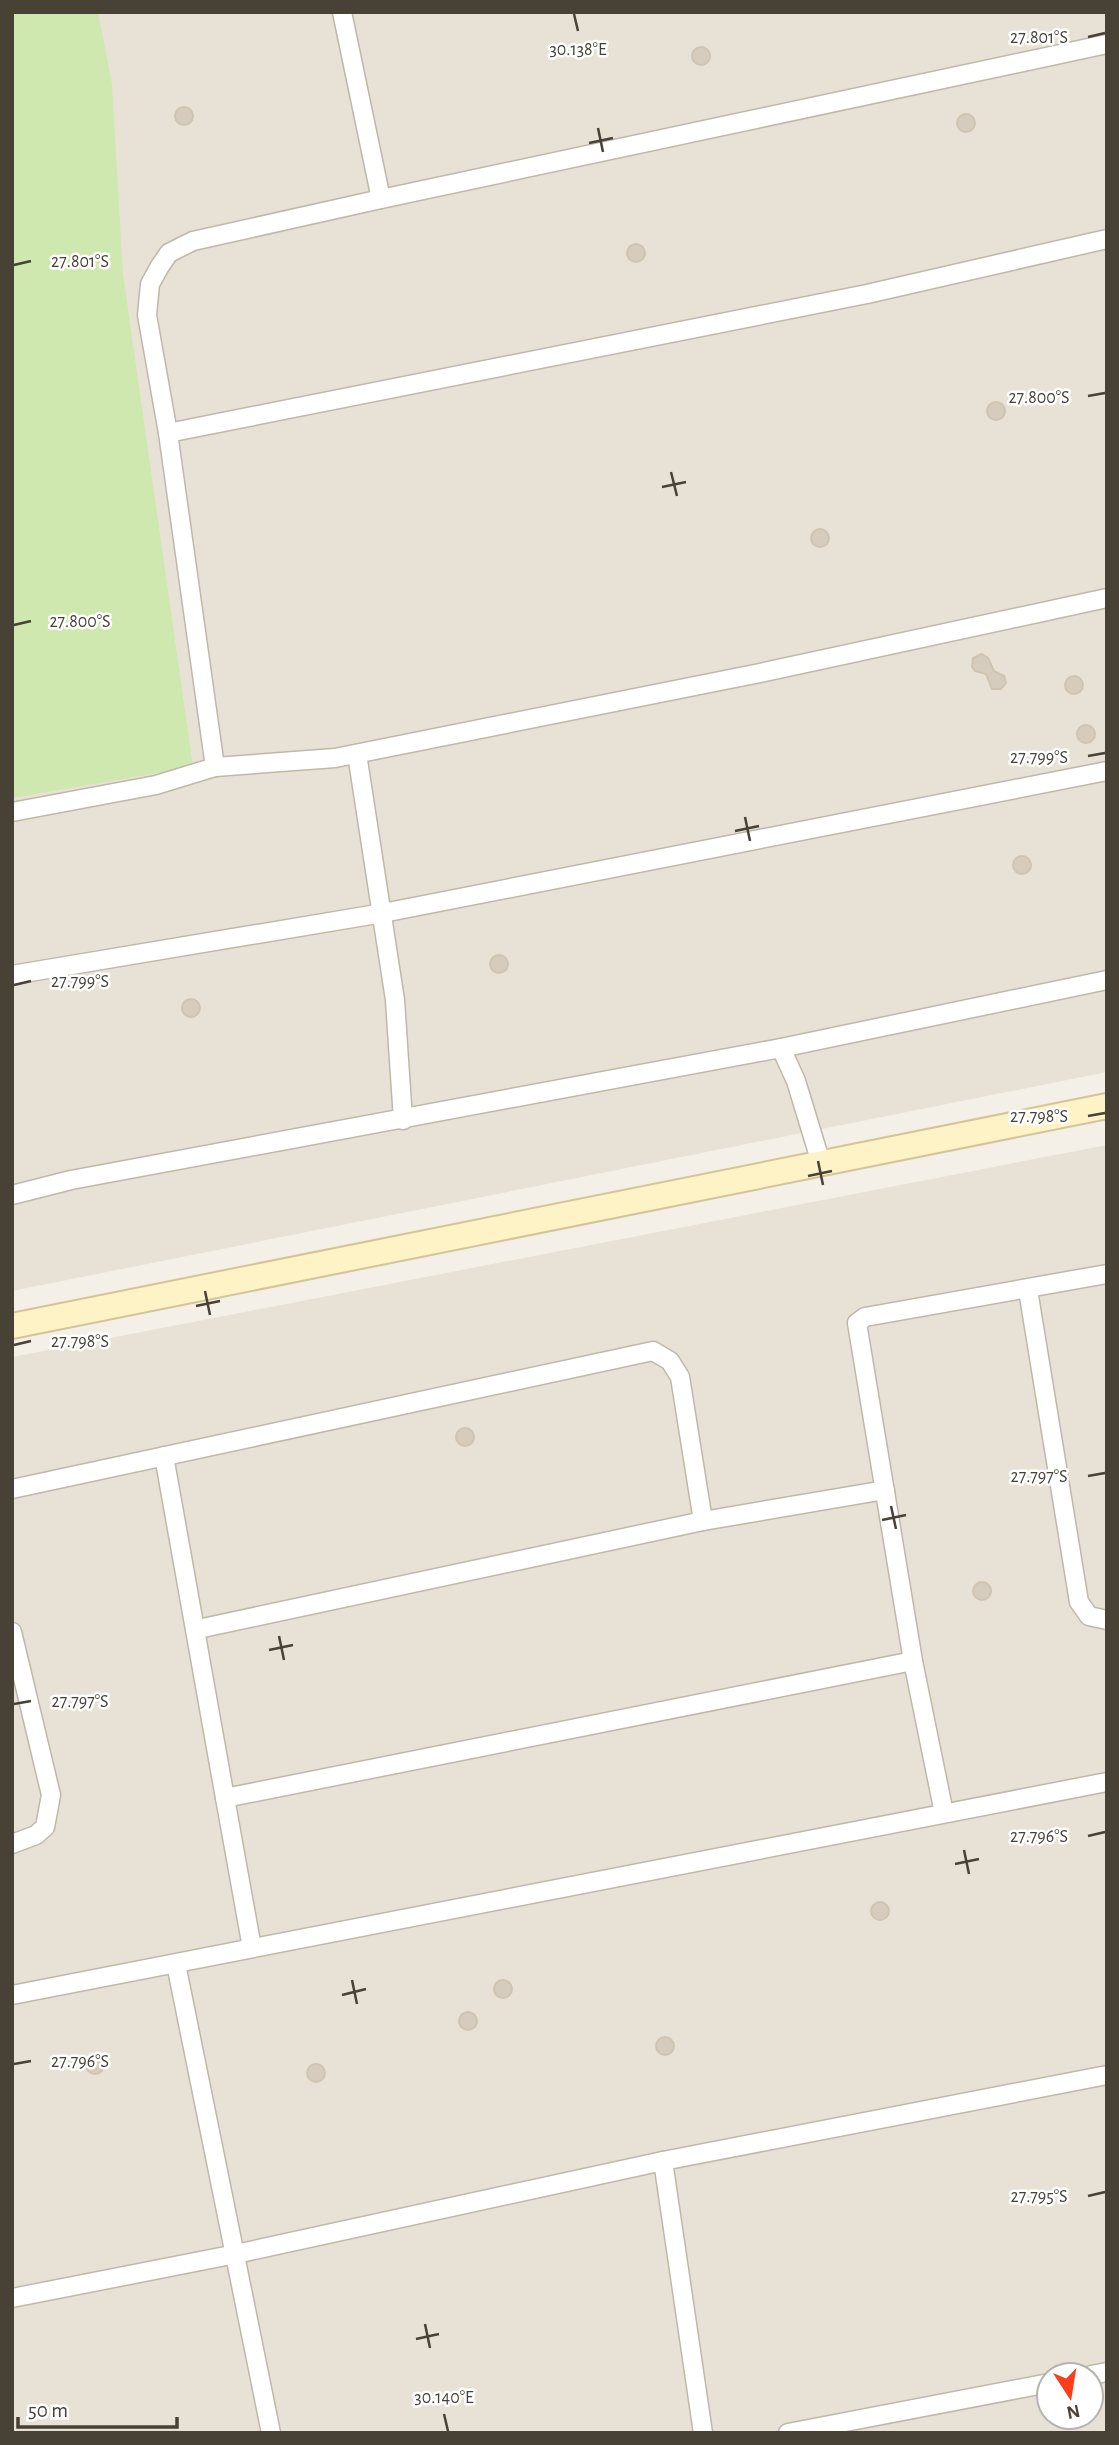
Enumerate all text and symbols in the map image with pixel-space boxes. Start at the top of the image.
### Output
text: 27.801°S [1010,29,1068,47]
text: 30.138°E [549,41,607,59]
text: 27.801°S [51,253,109,271]
text: 27.800°S [1008,389,1070,407]
text: 27.800°S [49,613,111,631]
text: 27.799°S [1010,749,1068,767]
text: 27.799°S [51,973,109,991]
text: 27.798°S [1010,1108,1068,1126]
text: 27.798°S [51,1333,109,1351]
text: 27.797°S [1010,1468,1068,1486]
text: 27.797°S [51,1693,109,1711]
text: 27.796°S [1010,1828,1068,1846]
text: 27.796°S [51,2053,109,2071]
text: 27.795°S [1010,2188,1068,2206]
north arrow [1035,2361,1105,2431]
scale bar [18,2386,177,2430]
text: 30.140°E [414,2389,474,2407]
text: 50 m [28,2400,68,2421]
text: N [1065,2400,1082,2422]

